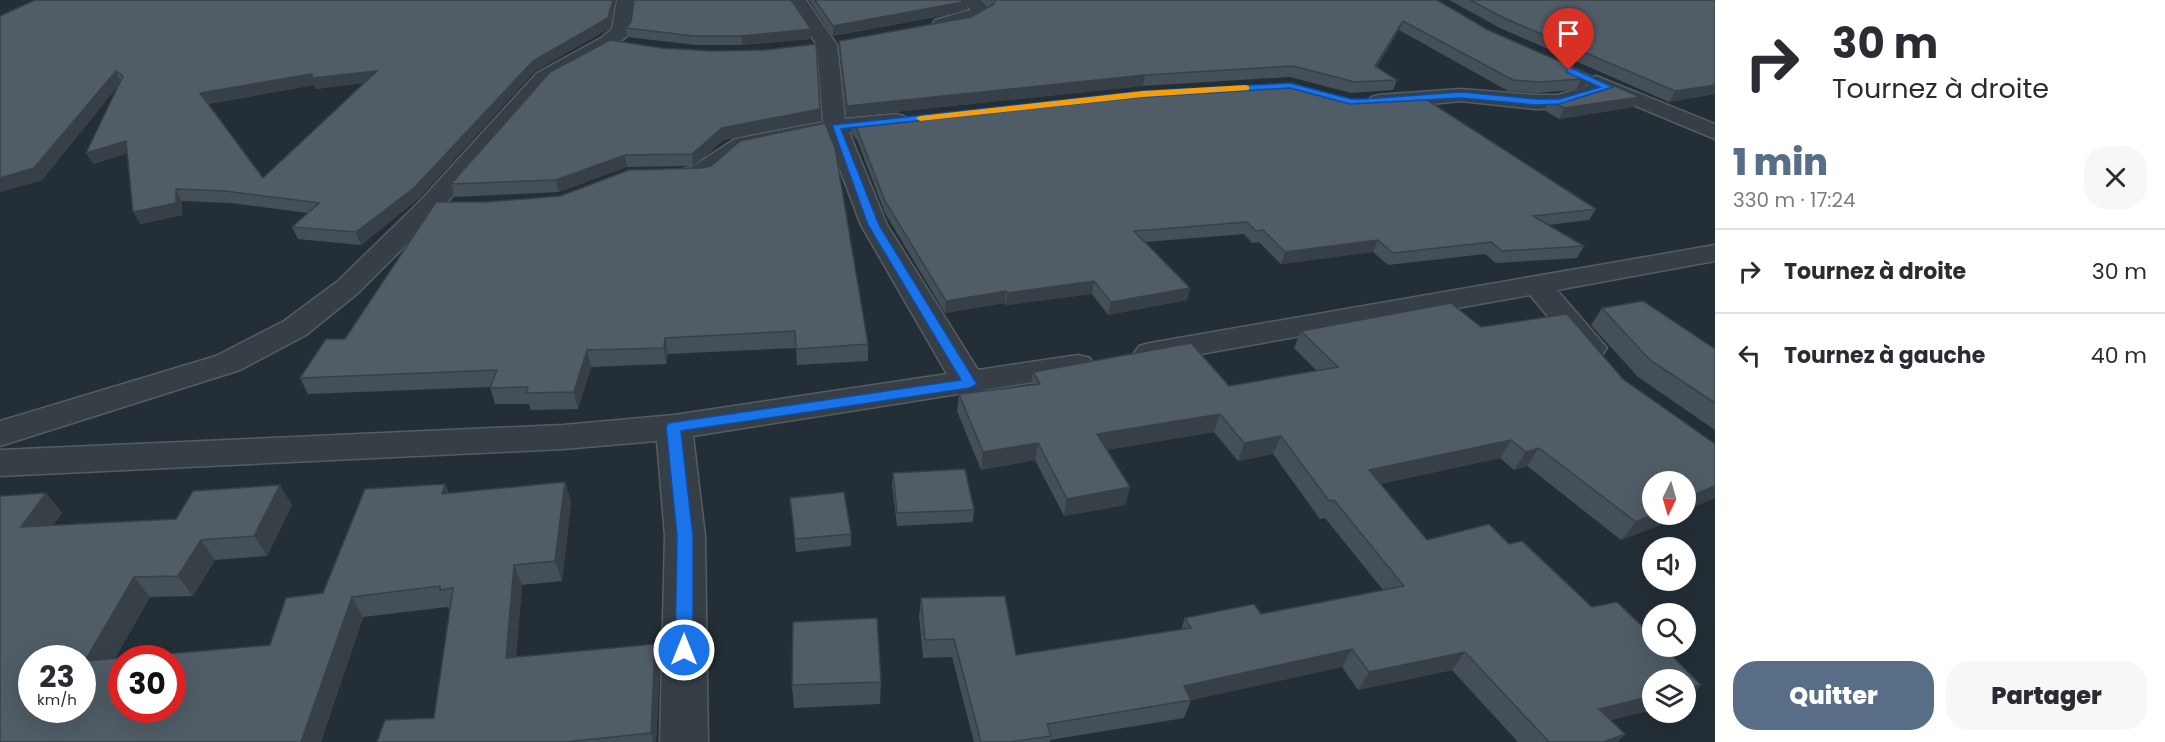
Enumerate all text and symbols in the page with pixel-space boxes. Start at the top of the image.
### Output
pin [1543,8,1594,70]
text: 30 m [1832,14,1938,73]
icon: arrive [1552,17,1585,50]
icon: right [1733,24,1811,102]
text: Tournez à droite [1832,70,2049,107]
text: 1 min [1733,137,1828,188]
button: close [2084,146,2147,209]
text: 330 m · 17:24 [1733,186,1856,214]
icon: right [1733,255,1766,288]
text: Tournez à droite [1784,256,1966,287]
text: 30 m [2092,256,2147,287]
icon: left [1733,339,1766,372]
text: Tournez à gauche [1784,340,1985,371]
text: 40 m [2091,340,2147,371]
north arrow [1642,471,1696,525]
map controls [1642,471,1696,723]
button: sound [1642,537,1696,591]
button: search [1642,603,1696,657]
position arrow [652,618,716,682]
speed limit sign: 30 [108,645,186,723]
text: 23 [39,655,75,698]
button: Quitter [1733,661,1934,730]
button: Partager [1946,661,2147,730]
button: layers [1642,669,1696,723]
text: km/h [37,689,77,710]

